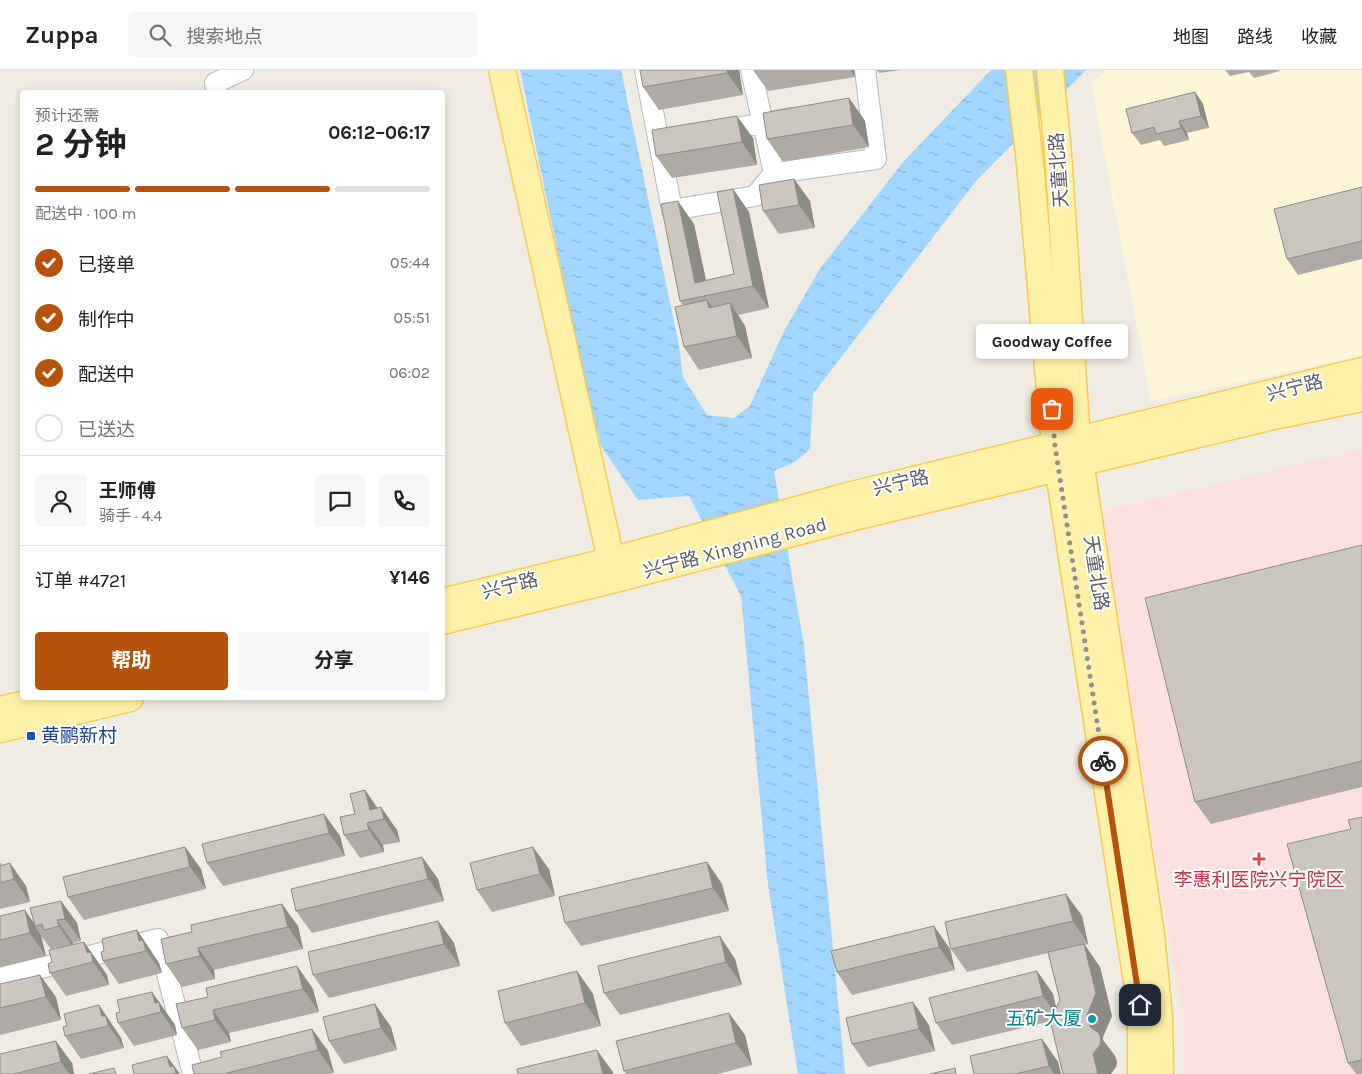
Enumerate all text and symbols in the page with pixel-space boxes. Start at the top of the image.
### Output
search box [128,12,478,57]
text: Zuppa [25,21,98,49]
icon: search [146,21,174,49]
text: 搜索地点 [186,26,262,48]
text: 地图 [1173,26,1209,48]
text: 路线 [1237,26,1273,48]
text: 收藏 [1301,26,1337,48]
text: 预计还需 [35,106,99,125]
text: 06:12–06:17 [328,122,430,144]
text: 2 分钟 [35,126,126,163]
street label: 天童北路 [1045,131,1073,209]
text: 配送中 · 100 m [35,204,137,223]
icon: check [35,249,63,277]
text: 05:44 [390,253,430,272]
text: 已接单 [78,254,135,276]
icon: check [35,304,63,332]
text: 05:51 [393,308,430,327]
text: 制作中 [78,309,135,331]
callout: Goodway Coffee [976,324,1128,359]
text: Goodway Coffee [992,332,1112,351]
icon: check [35,359,63,387]
text: 06:02 [389,363,430,382]
text: 配送中 [78,364,135,386]
street label: 兴宁路 [1265,370,1325,406]
pin [1031,388,1073,430]
icon: bag [1038,395,1066,423]
text: 已送达 [78,419,135,441]
street label: 兴宁路 [871,466,931,500]
button: person [35,475,87,527]
button: chat [314,475,366,527]
button: phone [378,475,430,527]
text: 王师傅 [99,480,156,502]
text: 骑手 · 4.4 [99,506,162,525]
street label: 兴宁路 Xingning Road [641,513,829,583]
street label: 天童北路 [1079,534,1113,612]
text: ¥146 [389,567,430,589]
street label: 兴宁路 [480,568,540,604]
text: 订单 #4721 [35,570,126,592]
button: 帮助 [35,632,228,690]
button: 分享 [238,632,430,690]
place label: 黄鹂新村 [41,725,117,747]
marker: 黄鹂新村 [25,730,37,742]
courier [1078,736,1128,786]
icon: bike [1089,747,1117,775]
marker: 李惠利医院兴宁院区 [1252,852,1266,866]
place label: 李惠利医院兴宁院区 [1173,869,1345,891]
pin [1119,984,1161,1026]
icon: home [1126,991,1154,1019]
place label: 五矿大厦 [1006,1008,1082,1030]
marker: 五矿大厦 [1086,1013,1098,1025]

